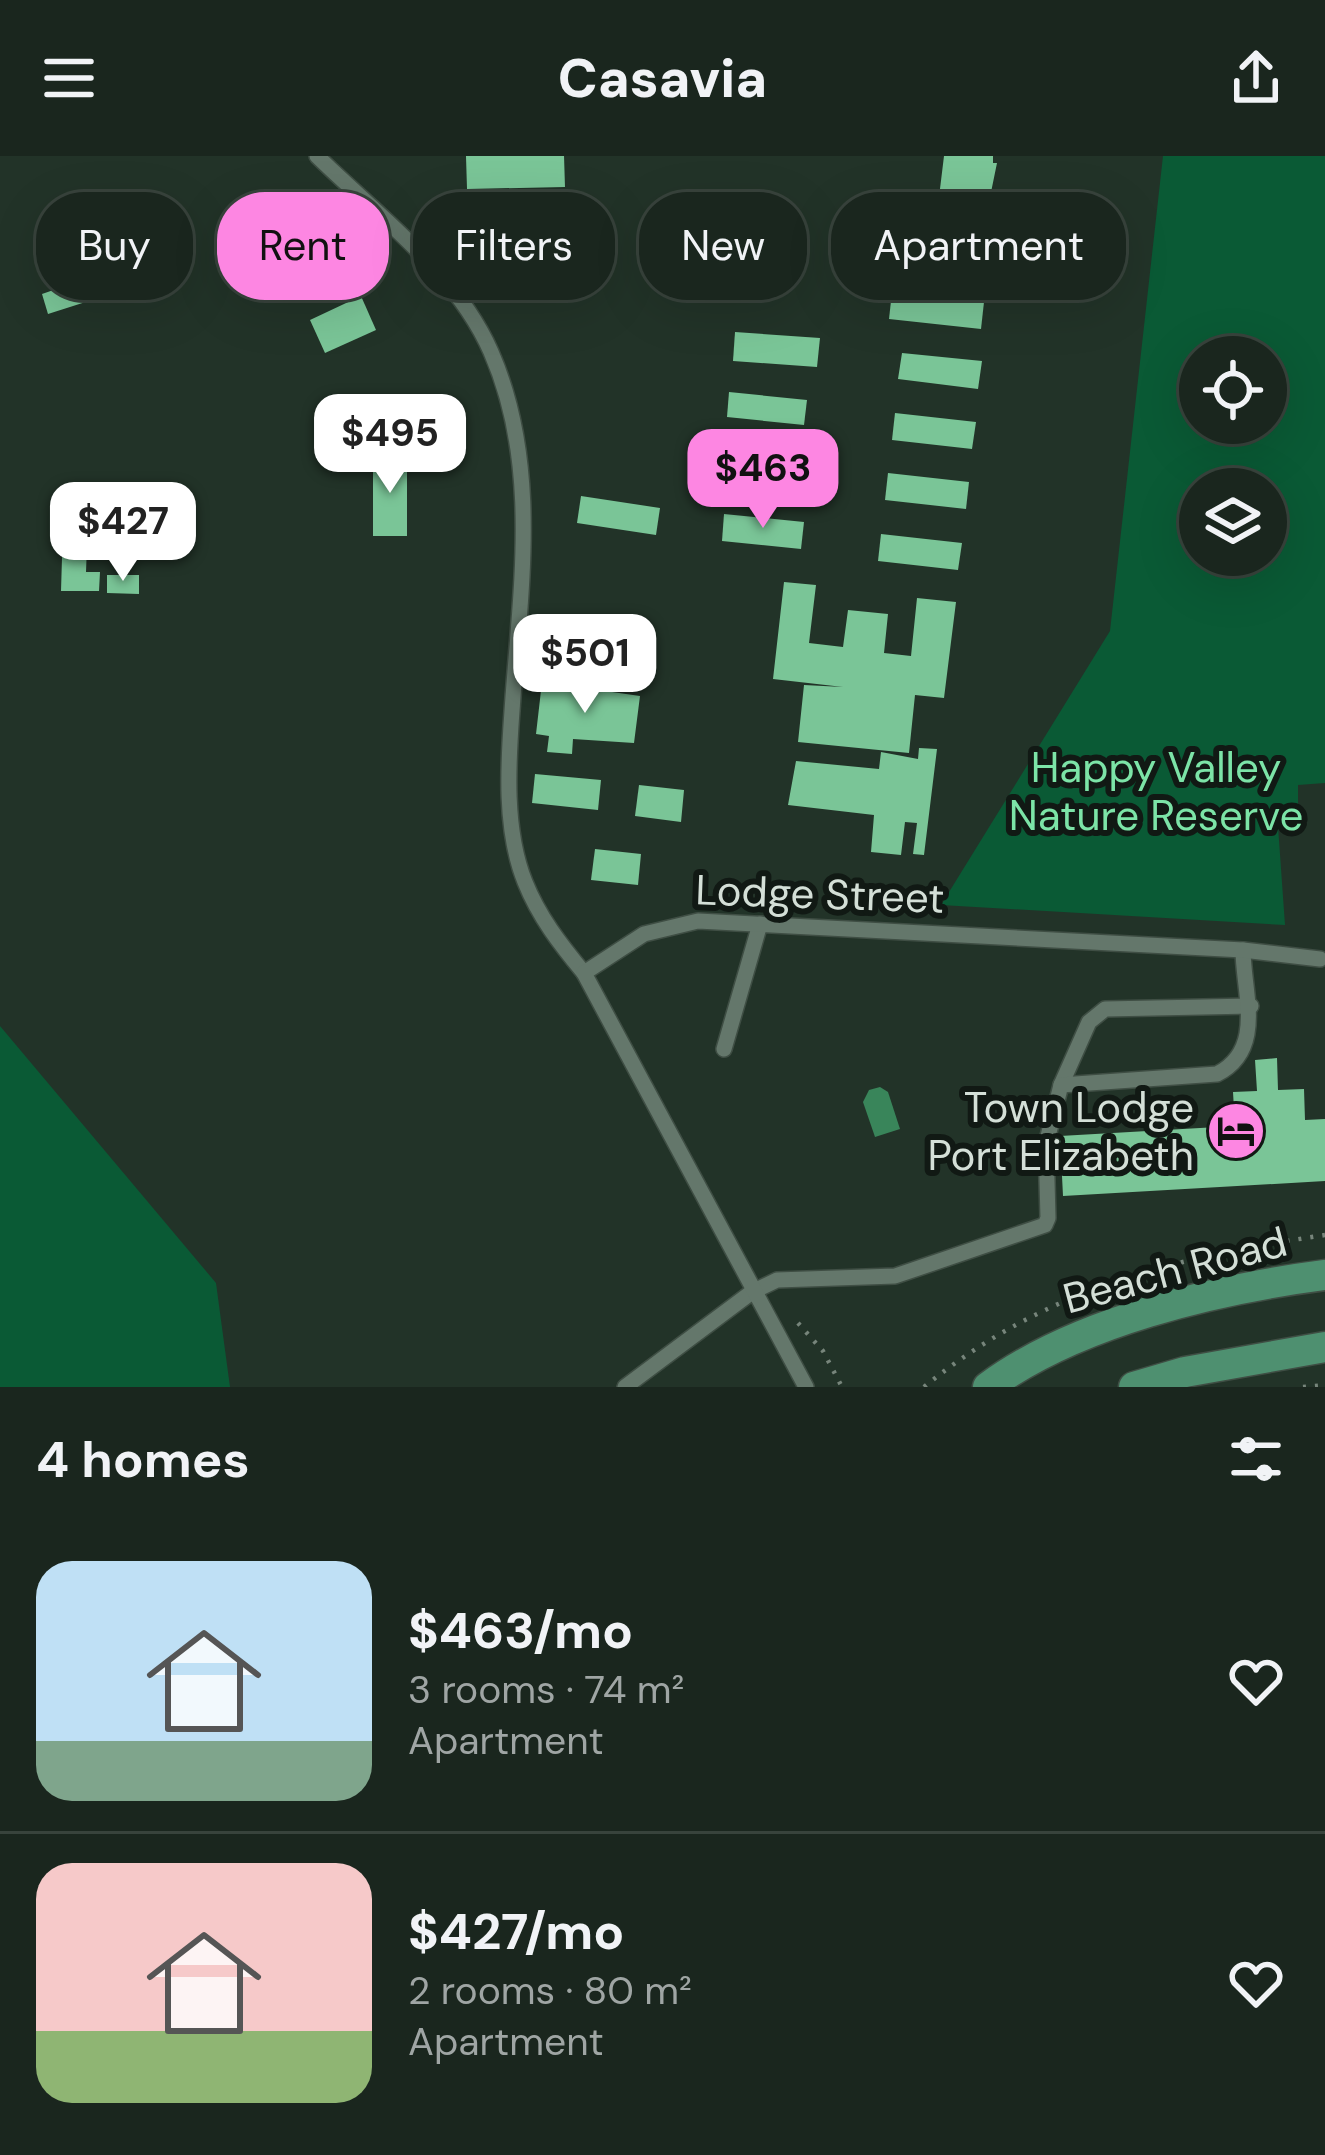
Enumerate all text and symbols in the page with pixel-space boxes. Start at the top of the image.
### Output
text: Casavia [558,43,767,114]
icon: menu [36,45,102,111]
icon: share [1223,45,1289,111]
chip: Buy [36,192,193,300]
chip: Rent [217,192,389,300]
chip: Filters [413,192,615,300]
chip: New [639,192,807,300]
chip: Apartment [831,192,1126,300]
map controls [1179,336,1287,576]
button: locate [1179,336,1287,444]
pin: $495 [319,394,461,496]
text: $495 [341,407,439,458]
pin: $463 [692,429,834,531]
text: $463 [714,442,812,493]
button: layers [1179,468,1287,576]
pin: $427 [52,482,194,584]
text: $427 [77,495,169,546]
pin: $501 [514,614,656,716]
text: $501 [540,627,630,678]
park label: Happy Valley Nature Reserve [1009,740,1303,843]
street label: Lodge Street [695,862,945,926]
place label: Town Lodge Port Elizabeth [927,1080,1194,1183]
hotel icon: Town Lodge Port Elizabeth [1205,1100,1267,1162]
street label: Beach Road [1057,1214,1293,1326]
text: 4 homes [36,1426,250,1493]
icon: filters [1223,1426,1289,1492]
text: $463/mo [408,1597,633,1664]
icon: home [132,1609,276,1753]
icon: heart [1223,1648,1289,1714]
text: 3 rooms · 74 m² [408,1664,684,1715]
text: Apartment [408,1715,604,1766]
text: $427/mo [408,1898,624,1965]
icon: home [132,1911,276,2055]
icon: heart [1223,1950,1289,2016]
text: 2 rooms · 80 m² [408,1965,692,2016]
text: Apartment [408,2016,604,2067]

